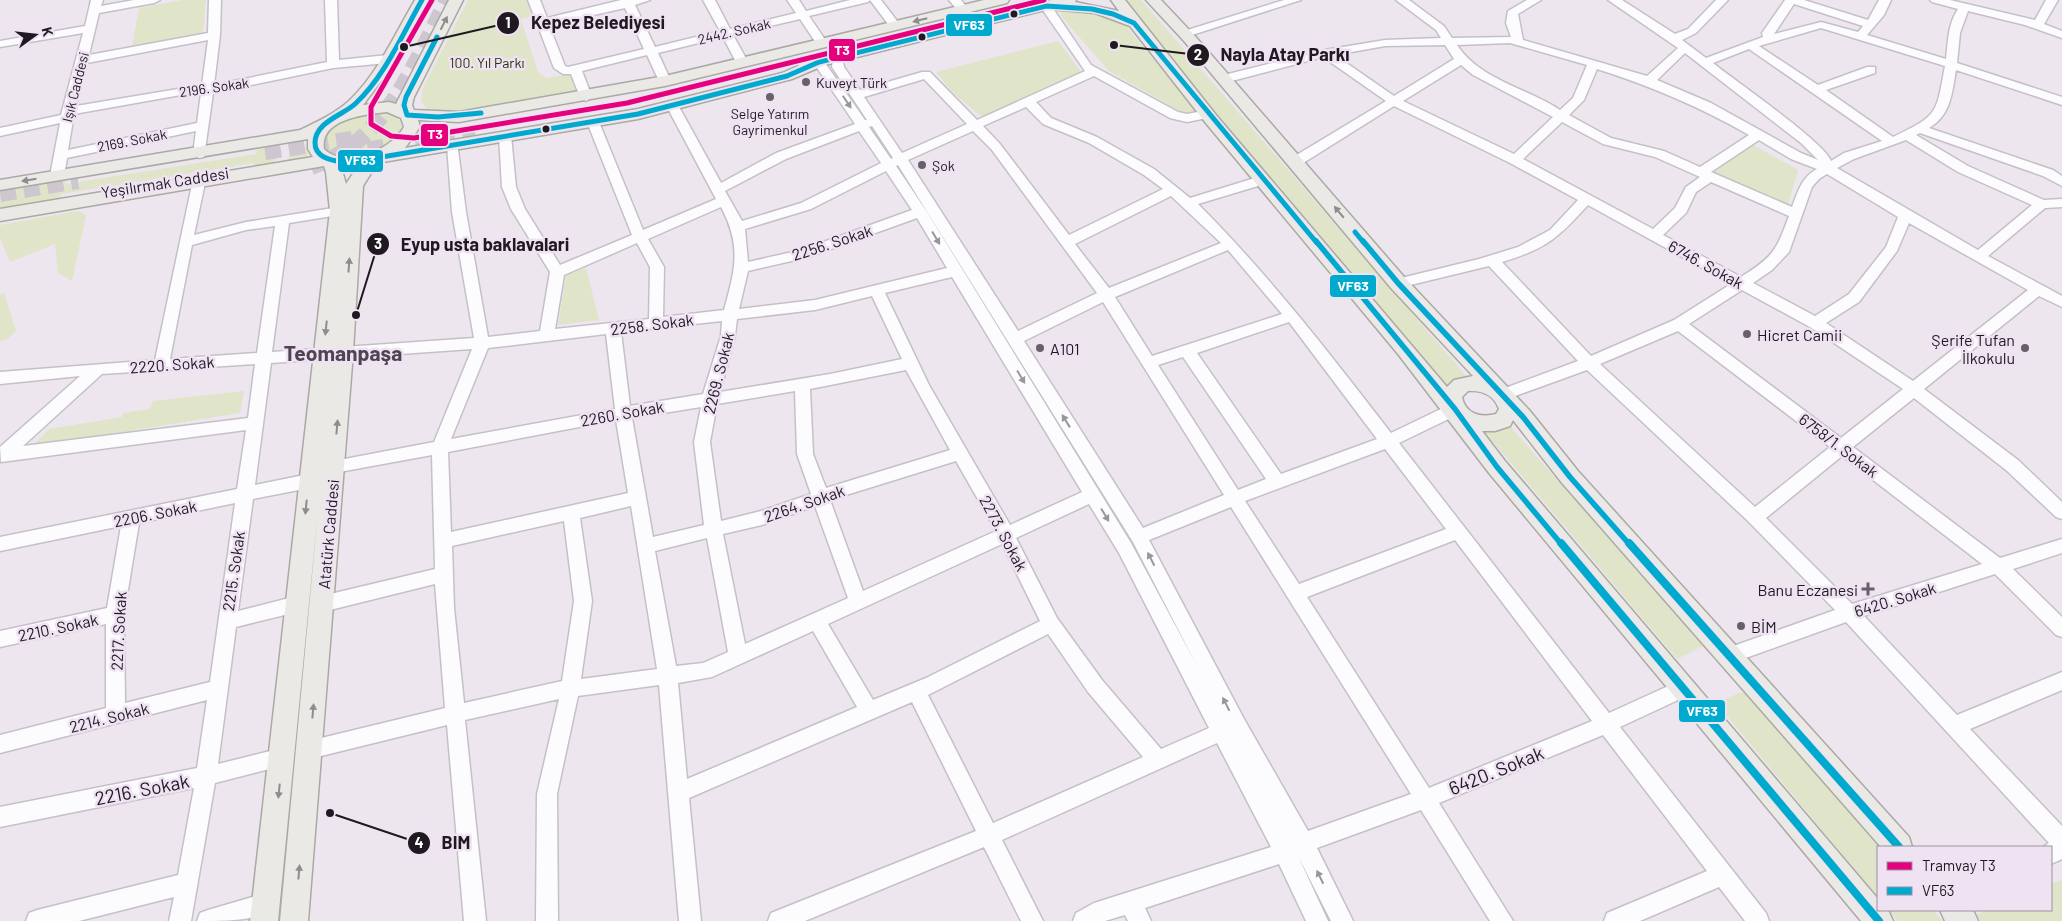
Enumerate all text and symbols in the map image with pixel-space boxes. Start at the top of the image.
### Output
callout: Kepez Belediyesi [496,6,675,39]
unlabelled marker [1009,9,1019,19]
north arrow [10,10,60,60]
text: Kepez Belediyesi [531,11,665,33]
text: 1 [505,13,511,31]
line badge: VF63 [945,13,993,37]
street label: 2442. Sokak [696,14,772,48]
one-way arrow [440,16,448,30]
one-way arrow [913,16,928,24]
text: VF63 [953,16,985,33]
text: K [39,25,57,38]
unlabelled marker [917,32,927,42]
line badge: T3 [828,38,856,62]
callout: Nayla Atay Parkı [1186,39,1360,72]
text: T3 [834,41,850,58]
text: Nayla Atay Parkı [1220,43,1350,65]
text: 2 [1194,45,1202,63]
street label: Işık Caddesi [58,50,92,124]
park label: 100. Yıl Parkı [450,54,524,71]
street label: 2196. Sokak [178,74,250,100]
place label: Kuveyt Türk [816,74,887,91]
marker: Kuveyt Türk [800,76,812,88]
marker: Selge Yatırım Gayrimenkul [764,91,776,103]
one-way arrow [842,95,852,109]
place label: Selge Yatırım Gayrimenkul [731,105,809,138]
line badge: T3 [420,123,449,147]
unlabelled marker [541,124,551,134]
street label: 2169. Sokak [96,125,168,155]
text: T3 [427,125,443,142]
line badge: VF63 [337,149,384,173]
text: VF63 [344,151,376,168]
place label: Şok [932,157,955,174]
marker: Şok [916,159,928,171]
street label: Yeşilırmak Caddesi [100,163,230,201]
one-way arrow [21,177,37,185]
one-way arrow [1333,206,1344,219]
street label: 2256. Sokak [789,220,875,264]
callout: Eyup usta baklavalari [366,228,580,261]
one-way arrow [931,231,941,245]
text: Eyup usta baklavalari [401,233,569,255]
text: 3 [374,234,382,252]
street label: 6746. Sokak [1665,236,1747,292]
one-way arrow [345,256,353,272]
line badge: VF63 [1329,274,1377,298]
text: VF63 [1337,277,1369,294]
street label: 2258. Sokak [609,309,695,339]
one-way arrow [322,321,330,337]
place label: Hicret Camii [1757,325,1842,344]
marker: Hicret Camii [1741,328,1753,340]
street label: 2269. Sokak [699,330,737,416]
place label: Şerife Tufan İlkokulu [1931,330,2015,367]
place label: A101 [1050,339,1080,358]
district label: Teomanpaşa [284,340,402,365]
marker: A101 [1034,342,1046,354]
marker: Şerife Tufan İlkokulu [2019,342,2031,354]
street label: 2220. Sokak [129,352,215,376]
one-way arrow [1016,370,1025,383]
street label: 2260. Sokak [579,396,665,430]
street label: 6758/1. Sokak [1796,409,1882,481]
one-way arrow [1061,415,1071,428]
one-way arrow [333,418,341,434]
street label: Atatürk Caddesi [314,478,342,590]
street label: 2264. Sokak [761,480,847,526]
street label: 2273. Sokak [976,492,1032,574]
street label: 2206. Sokak [112,496,198,530]
one-way arrow [302,499,310,515]
one-way arrow [1101,509,1110,522]
street label: 2215. Sokak [218,530,248,612]
one-way arrow [1147,552,1155,567]
street label: 6420. Sokak [1852,578,1938,620]
place label: Banu Eczanesi [1757,580,1858,599]
marker: Banu Eczanesi [1862,583,1874,595]
street label: 2217. Sokak [106,591,130,671]
street label: 2210. Sokak [16,609,100,645]
place label: BİM [1751,617,1777,636]
marker: BİM [1735,620,1747,632]
one-way arrow [1222,696,1230,711]
street label: 2214. Sokak [67,698,151,736]
line badge: VF63 [1678,699,1726,723]
one-way arrow [309,702,317,718]
text: VF63 [1686,702,1718,719]
street label: 6420. Sokak [1445,741,1547,799]
street label: 2216. Sokak [93,769,191,809]
one-way arrow [274,783,282,799]
callout: BIM [406,826,480,859]
text: BIM [442,831,470,853]
text: 4 [414,833,424,851]
legend [1877,846,2052,911]
text: Tramvay T3 [1922,856,1996,874]
one-way arrow [295,864,303,880]
one-way arrow [1316,870,1324,884]
text: VF63 [1922,881,1955,899]

